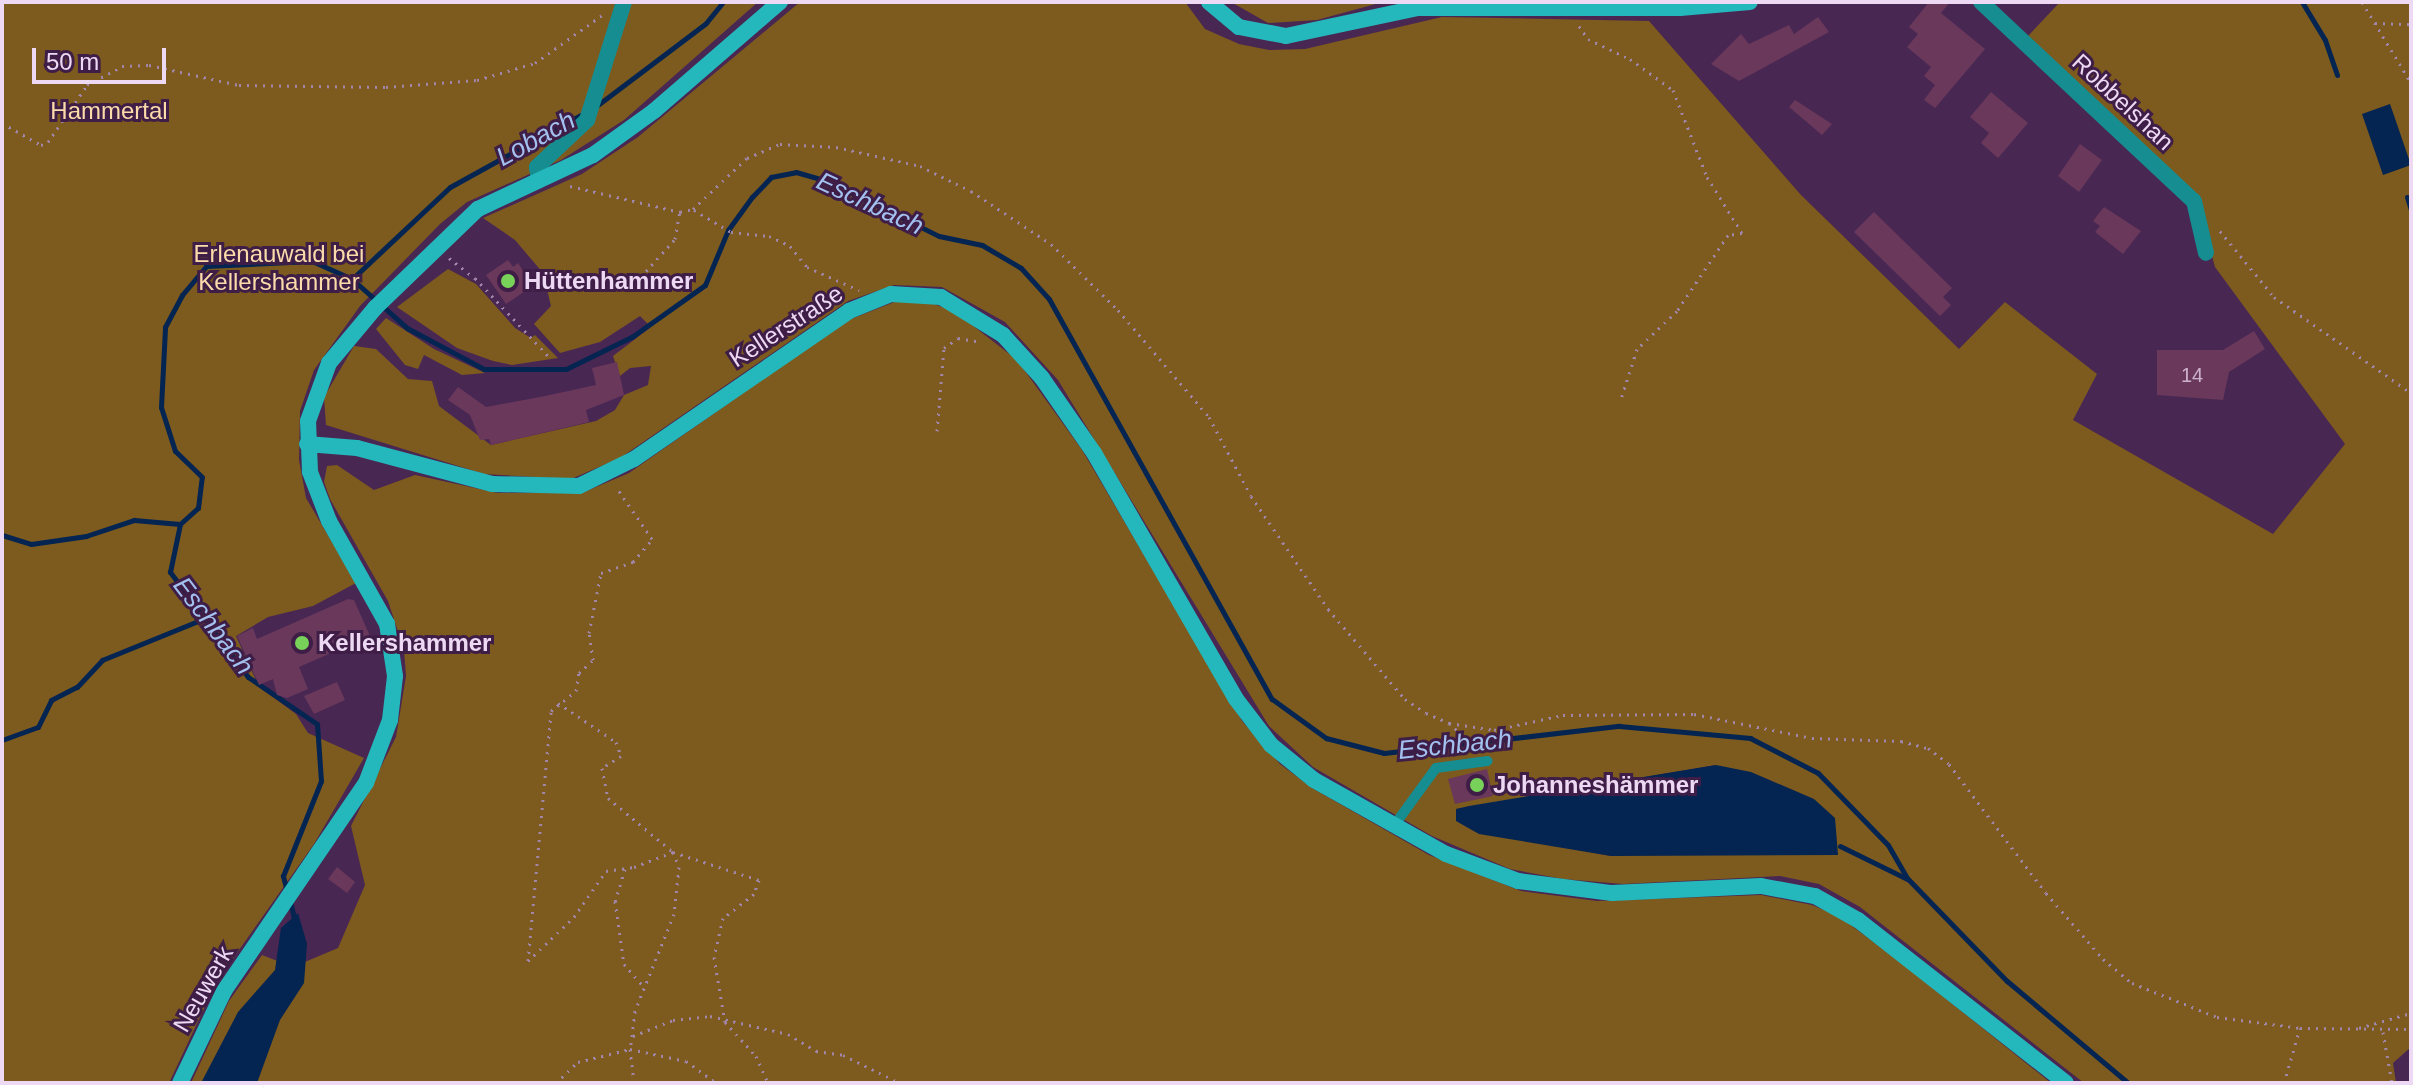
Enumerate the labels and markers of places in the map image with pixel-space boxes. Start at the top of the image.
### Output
place label: Hüttenhammer [524,267,693,295]
marker: Hüttenhammer [499,272,517,290]
place label: Kellershammer [318,629,491,657]
marker: Kellershammer [293,634,311,652]
place label: Johanneshämmer [1493,771,1698,799]
marker: Johanneshämmer [1468,776,1486,794]

